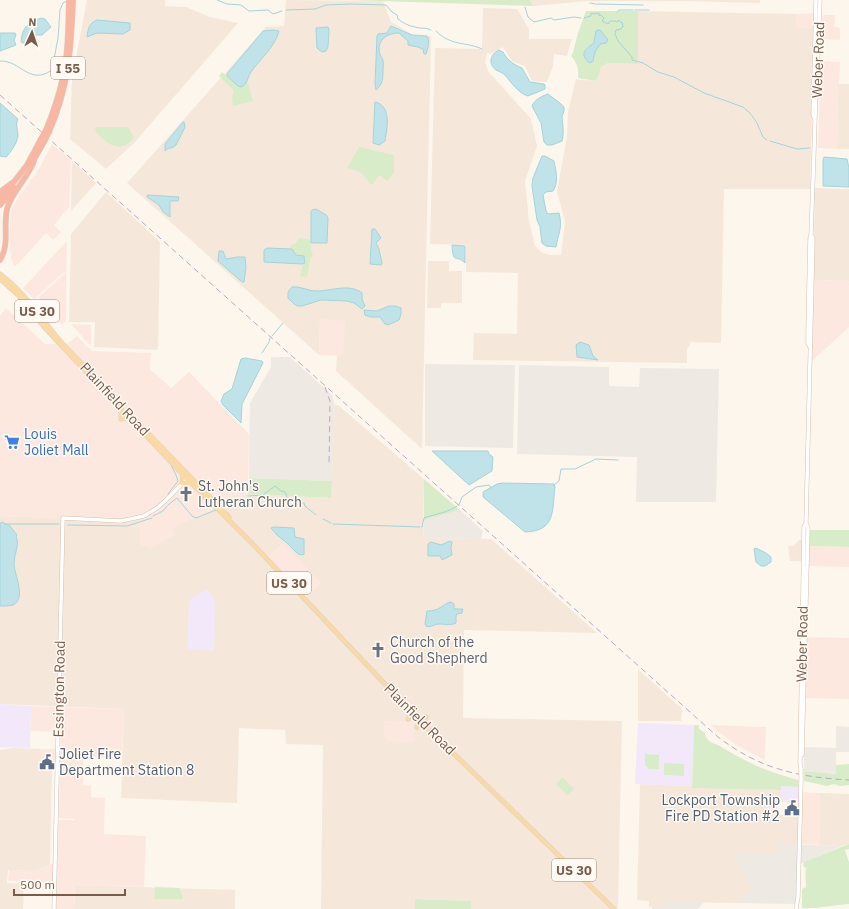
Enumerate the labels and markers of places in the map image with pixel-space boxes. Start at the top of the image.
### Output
place label: Louis Joliet Mall [24,425,89,459]
supermarket icon: Louis Joliet Mall [3,433,21,451]
place label: St. John's Lutheran Church [198,477,302,511]
church icon: St. John's Lutheran Church [177,485,195,503]
place label: Church of the Good Shepherd [390,633,488,667]
church icon: Church of the Good Shepherd [369,641,387,659]
place label: Joliet Fire Department Station 8 [59,745,194,779]
public building icon: Joliet Fire Department Station 8 [38,753,56,771]
place label: Lockport Township Fire PD Station #2 [662,791,780,825]
public building icon: Lockport Township Fire PD Station #2 [783,799,801,817]

